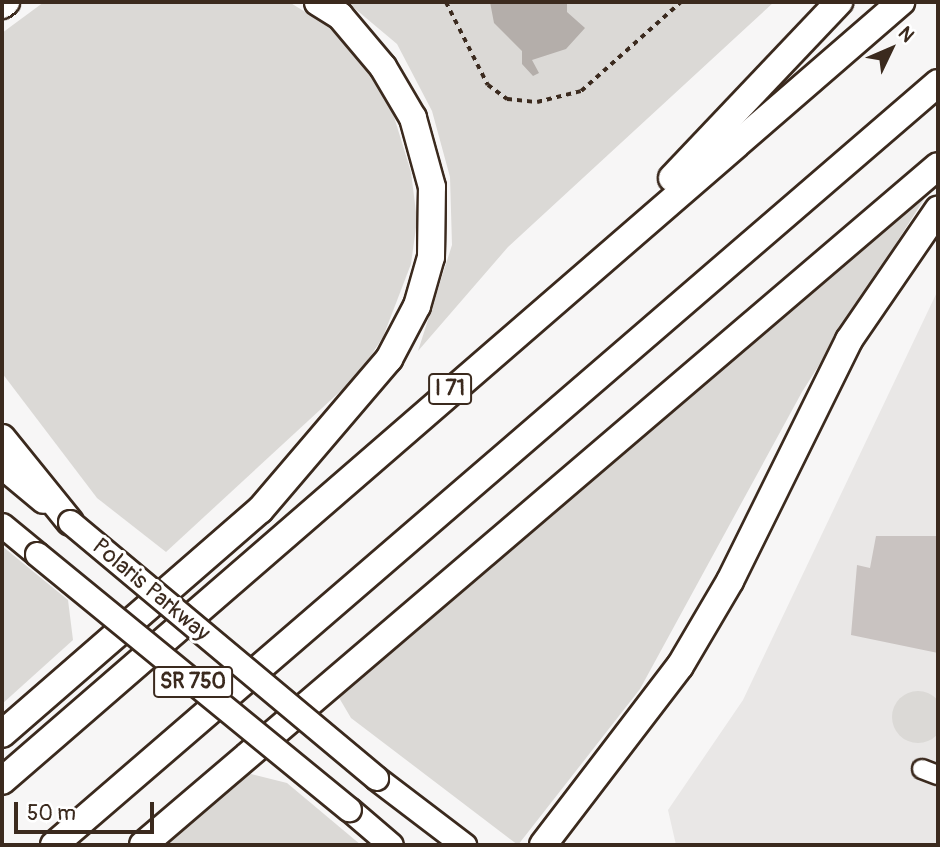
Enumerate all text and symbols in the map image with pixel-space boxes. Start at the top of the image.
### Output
north arrow [856,14,926,84]
text: N [893,21,919,47]
road number: I 71 [427,372,473,406]
street label: Polaris Parkway [87,533,215,647]
road number: SR 750 [153,664,233,700]
scale bar [18,788,158,832]
text: 50 m [27,800,76,827]

